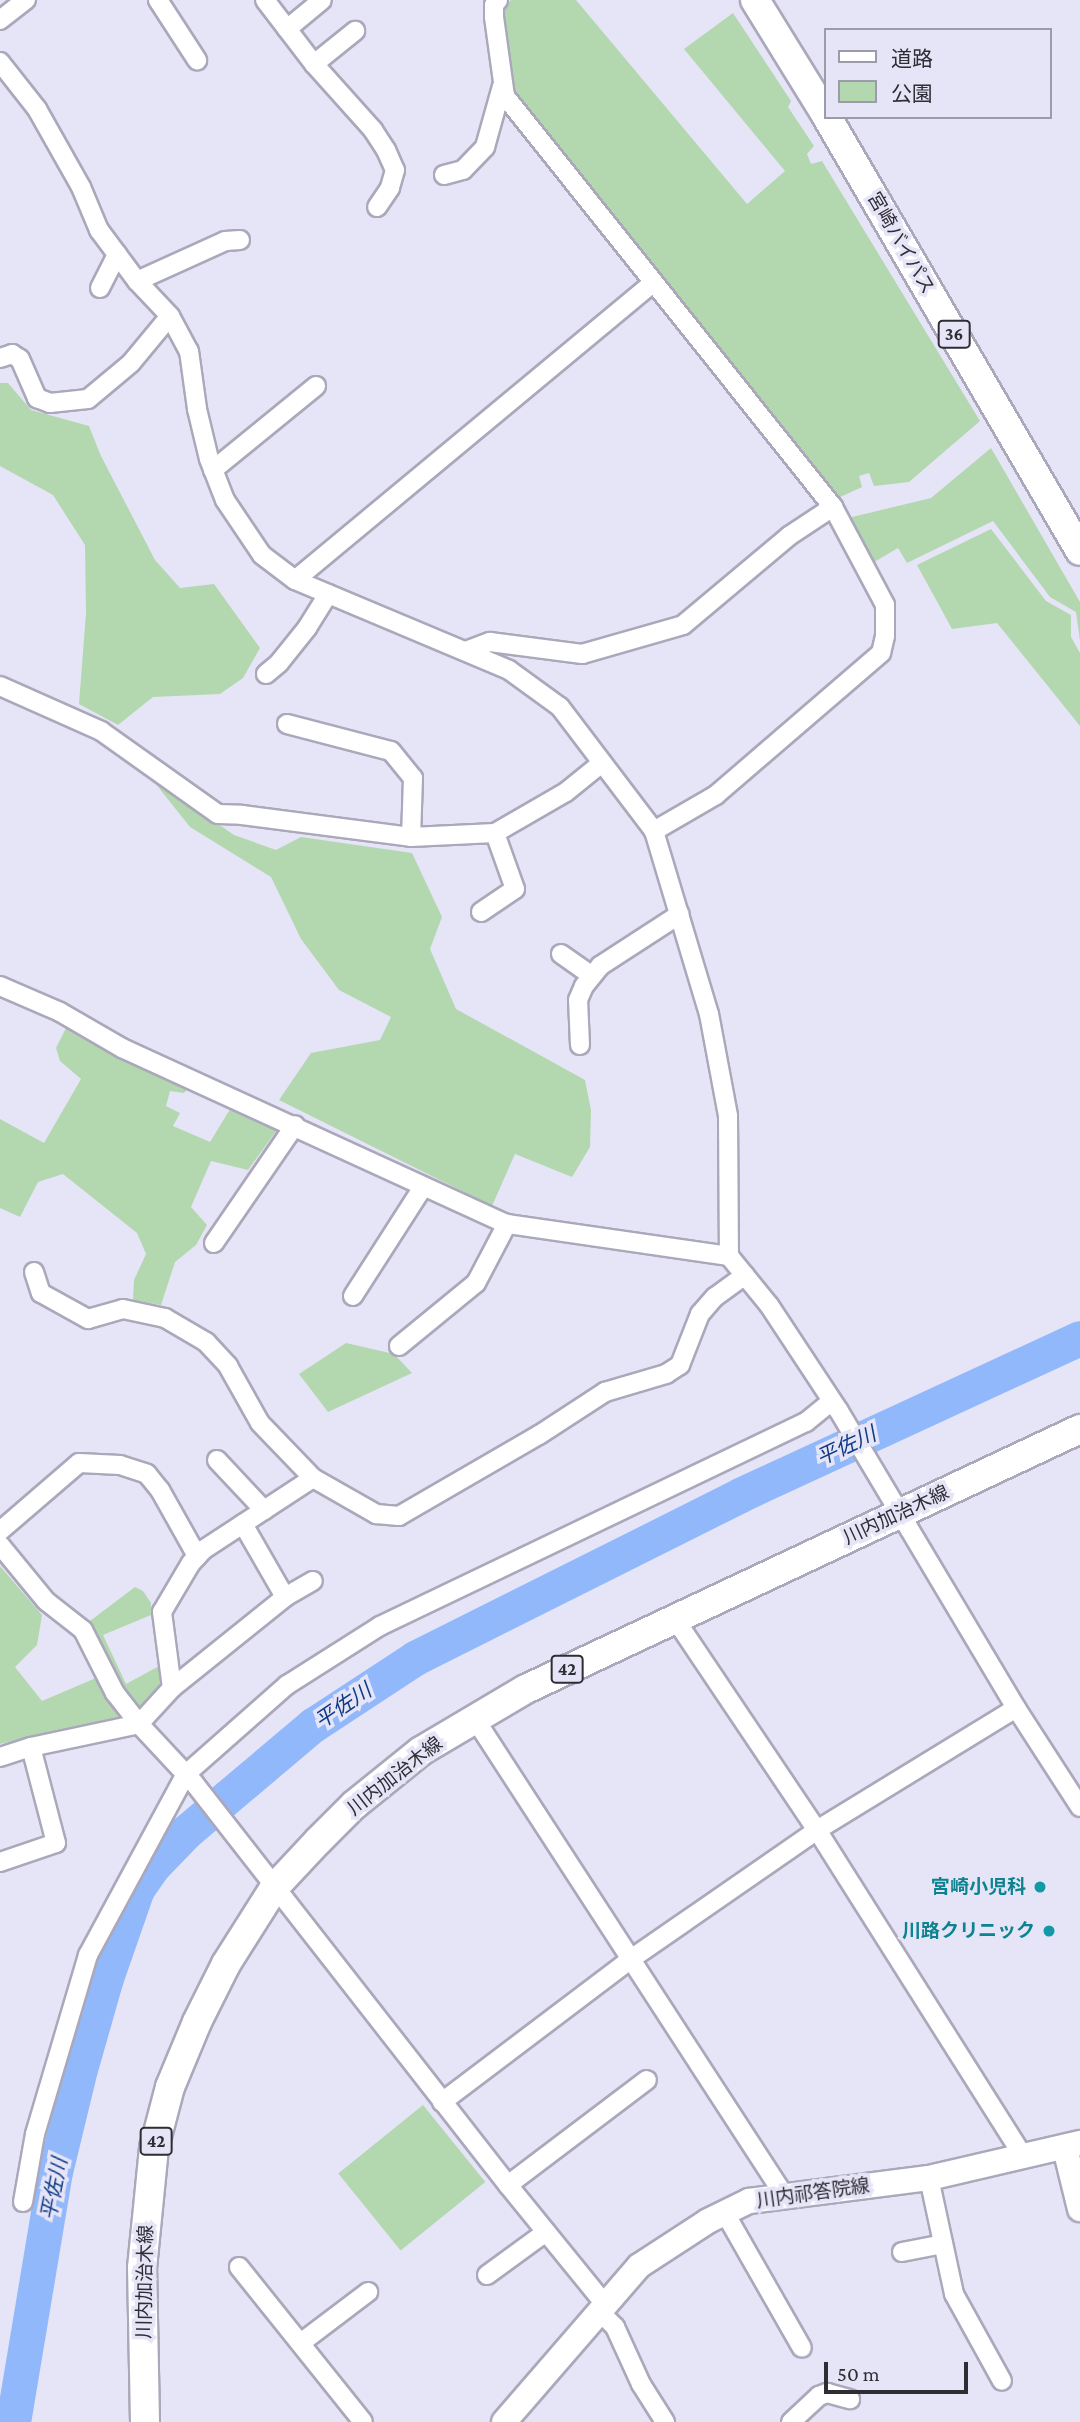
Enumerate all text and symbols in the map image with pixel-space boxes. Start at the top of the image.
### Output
legend [824,28,1052,119]
text: 道路 [891,47,933,71]
text: 公園 [891,82,933,106]
street label: 宮崎バイパス [863,188,939,298]
road number: 36 [936,320,972,348]
water label: 平佐川 [812,1421,880,1471]
street label: 川内加治木線 [840,1481,952,1549]
road number: 42 [550,1654,584,1684]
water label: 平佐川 [310,1678,376,1734]
street label: 川内加治木線 [343,1732,447,1820]
place label: 宮崎小児科 [931,1876,1026,1898]
marker: 宮崎小児科 [1032,1879,1048,1895]
place label: 川路クリニック [902,1920,1035,1942]
marker: 川路クリニック [1041,1923,1057,1939]
road number: 42 [138,2126,174,2155]
water label: 平佐川 [36,2156,72,2222]
street label: 川内祁答院線 [755,2174,871,2212]
street label: 川内加治木線 [133,2225,157,2339]
scale bar [828,2348,972,2392]
text: 50 m [837,2362,880,2386]

